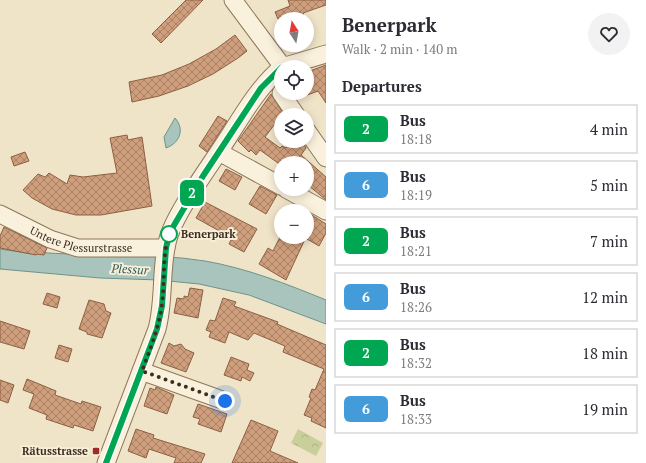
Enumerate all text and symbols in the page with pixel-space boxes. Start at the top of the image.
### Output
north arrow [274,12,314,52]
map controls [274,12,314,244]
text: Benerpark [342,12,437,37]
button: heart [588,13,630,55]
text: Walk · 2 min · 140 m [342,40,457,58]
button: locate [274,60,314,100]
text: Departures [342,76,422,96]
button: layers [274,108,314,148]
text: Bus [400,110,426,130]
text: 2 [362,119,370,138]
text: 4 min [590,119,628,139]
text: 18:18 [400,130,432,148]
button: + [274,156,314,196]
text: Bus [400,166,426,186]
text: 6 [362,175,370,194]
text: 5 min [590,175,628,195]
line badge: 2 [179,180,205,206]
text: 2 [188,183,196,202]
text: 18:19 [400,186,432,204]
button: − [274,204,314,244]
text: Bus [400,222,426,242]
street label: Untere Plessurstrasse [28,223,133,255]
marker: Benerpark [160,225,178,243]
place label: Benerpark [181,227,236,241]
text: 2 [362,231,370,250]
text: 7 min [590,231,628,251]
text: 18:21 [400,242,432,260]
water label: Plessur [110,260,150,278]
text: Bus [400,278,426,298]
text: 6 [362,287,370,306]
text: 12 min [582,287,628,307]
text: 18:26 [400,298,432,316]
text: Bus [400,334,426,354]
text: 2 [362,343,370,362]
text: 18 min [582,343,628,363]
text: 18:32 [400,354,432,372]
text: Bus [400,390,426,410]
your location [215,391,235,411]
text: 6 [362,399,370,418]
text: 19 min [582,399,628,419]
text: 18:33 [400,410,432,428]
place label: Rätusstrasse [22,444,88,458]
marker: Rätusstrasse [91,446,101,456]

